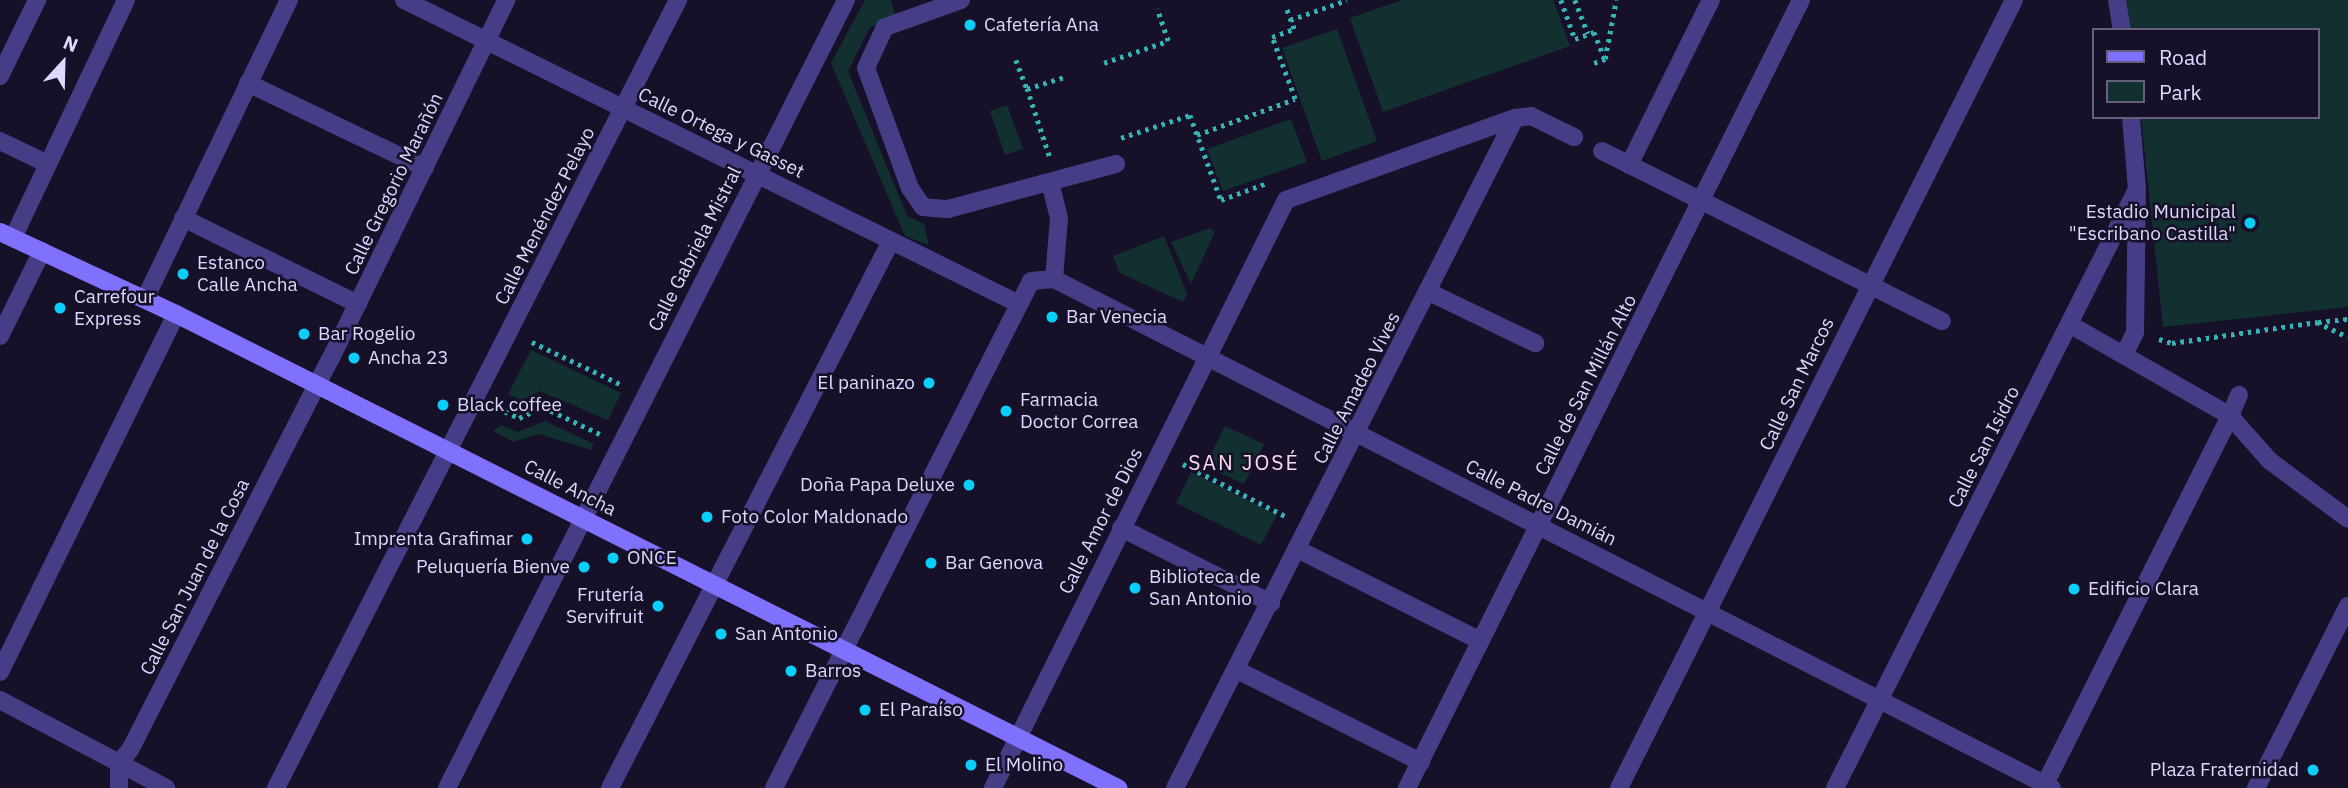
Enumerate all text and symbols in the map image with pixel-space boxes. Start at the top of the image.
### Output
place label: Cafetería Ana [984,14,1099,36]
marker: Cafetería Ana [962,17,978,33]
north arrow [28,28,98,98]
legend [2092,28,2320,119]
text: N [60,30,82,57]
text: Road [2159,43,2207,71]
text: Park [2159,78,2202,106]
street label: Calle Ortega y Gasset [634,83,808,183]
street label: Calle Gregorio Marañón [340,89,448,279]
street label: Calle Menéndez Pelayo [490,123,600,309]
street label: Calle Gabriela Mistral [644,163,746,335]
place label: Estadio Municipal "Escribano Castilla" [2069,201,2236,245]
marker: Estadio Municipal "Escribano Castilla" [2242,215,2258,231]
place label: Estanco Calle Ancha [197,252,298,296]
marker: Estanco Calle Ancha [175,266,191,282]
place label: Carrefour Express [74,286,155,330]
street label: Calle de San Millán Alto [1530,291,1642,479]
marker: Carrefour Express [52,300,68,316]
place label: Bar Venecia [1066,306,1167,328]
street label: Calle Amadeo Vives [1309,308,1405,468]
marker: Bar Venecia [1044,309,1060,325]
street label: Calle San Marcos [1755,314,1839,454]
place label: Bar Rogelio [318,323,415,345]
marker: Bar Rogelio [296,326,312,342]
place label: Ancha 23 [368,347,449,369]
marker: Ancha 23 [346,350,362,366]
place label: El paninazo [817,372,915,394]
marker: El paninazo [921,375,937,391]
street label: Calle San Isidro [1943,382,2025,512]
place label: Farmacia Doctor Correa [1020,389,1139,433]
place label: Black coffee [457,394,562,416]
marker: Black coffee [435,397,451,413]
marker: Farmacia Doctor Correa [998,403,1014,419]
street label: Calle Amor de Dios [1054,444,1148,598]
district label: SAN JOSÉ [1189,449,1299,475]
street label: Calle Ancha [520,455,620,521]
street label: Calle Padre Damián [1462,455,1620,551]
place label: Doña Papa Deluxe [800,474,955,496]
street label: Calle San Juan de la Cosa [136,475,254,679]
marker: Doña Papa Deluxe [961,477,977,493]
place label: Foto Color Maldonado [721,506,908,528]
marker: Foto Color Maldonado [699,509,715,525]
place label: Imprenta Grafimar [354,528,513,550]
marker: Imprenta Grafimar [519,531,535,547]
place label: ONCE [627,547,677,569]
marker: ONCE [605,550,621,566]
place label: Bar Genova [945,552,1043,574]
marker: Bar Genova [923,555,939,571]
place label: Peluquería Bienve [416,556,570,578]
marker: Peluquería Bienve [576,559,592,575]
place label: Biblioteca de San Antonio [1149,566,1260,610]
place label: Edificio Clara [2088,578,2199,600]
marker: Biblioteca de San Antonio [1127,580,1143,596]
marker: Edificio Clara [2066,581,2082,597]
place label: Frutería Servifruit [566,584,644,628]
marker: Frutería Servifruit [650,598,666,614]
place label: San Antonio [735,623,838,645]
marker: San Antonio [713,626,729,642]
place label: Barros [805,660,861,682]
marker: Barros [783,663,799,679]
place label: El Paraíso [879,699,963,721]
marker: El Paraíso [857,702,873,718]
place label: El Molino [985,754,1063,776]
marker: El Molino [963,757,979,773]
place label: Plaza Fraternidad [2150,759,2299,781]
marker: Plaza Fraternidad [2305,762,2321,778]

